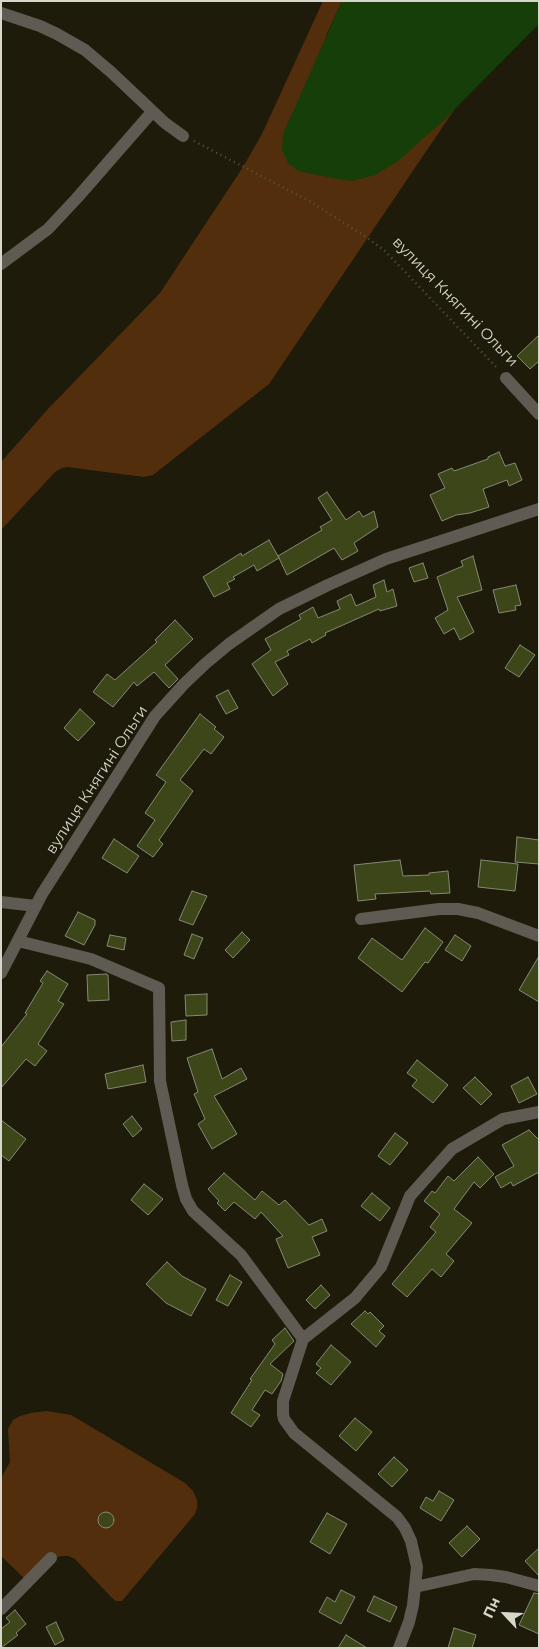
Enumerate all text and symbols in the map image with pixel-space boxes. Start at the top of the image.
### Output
street label: вулиця Княгині Ольги [388,233,522,371]
street label: вулиця Княгині Ольги [42,702,152,858]
north arrow [480,1589,530,1639]
text: Пн [479,1594,504,1621]

